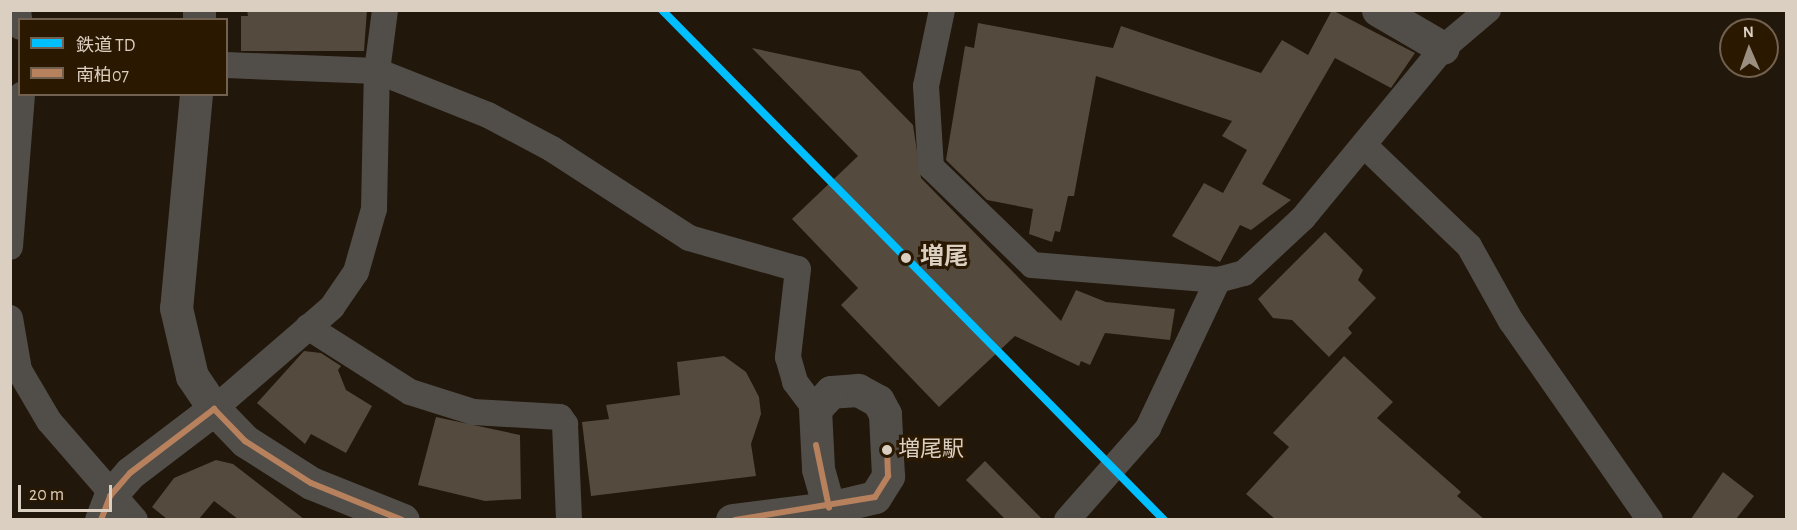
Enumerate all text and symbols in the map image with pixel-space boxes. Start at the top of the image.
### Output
legend [18,18,228,96]
north arrow [1719,18,1779,78]
text: N [1743,24,1754,40]
text: 鉄道 TD [76,37,135,55]
text: 南柏07 [76,67,129,85]
place label: 増尾 [920,244,968,272]
marker: 増尾 [897,249,915,267]
place label: 増尾駅 [898,437,964,463]
marker: 増尾駅 [881,444,893,456]
scale bar [21,473,116,511]
text: 20 m [29,486,64,504]

